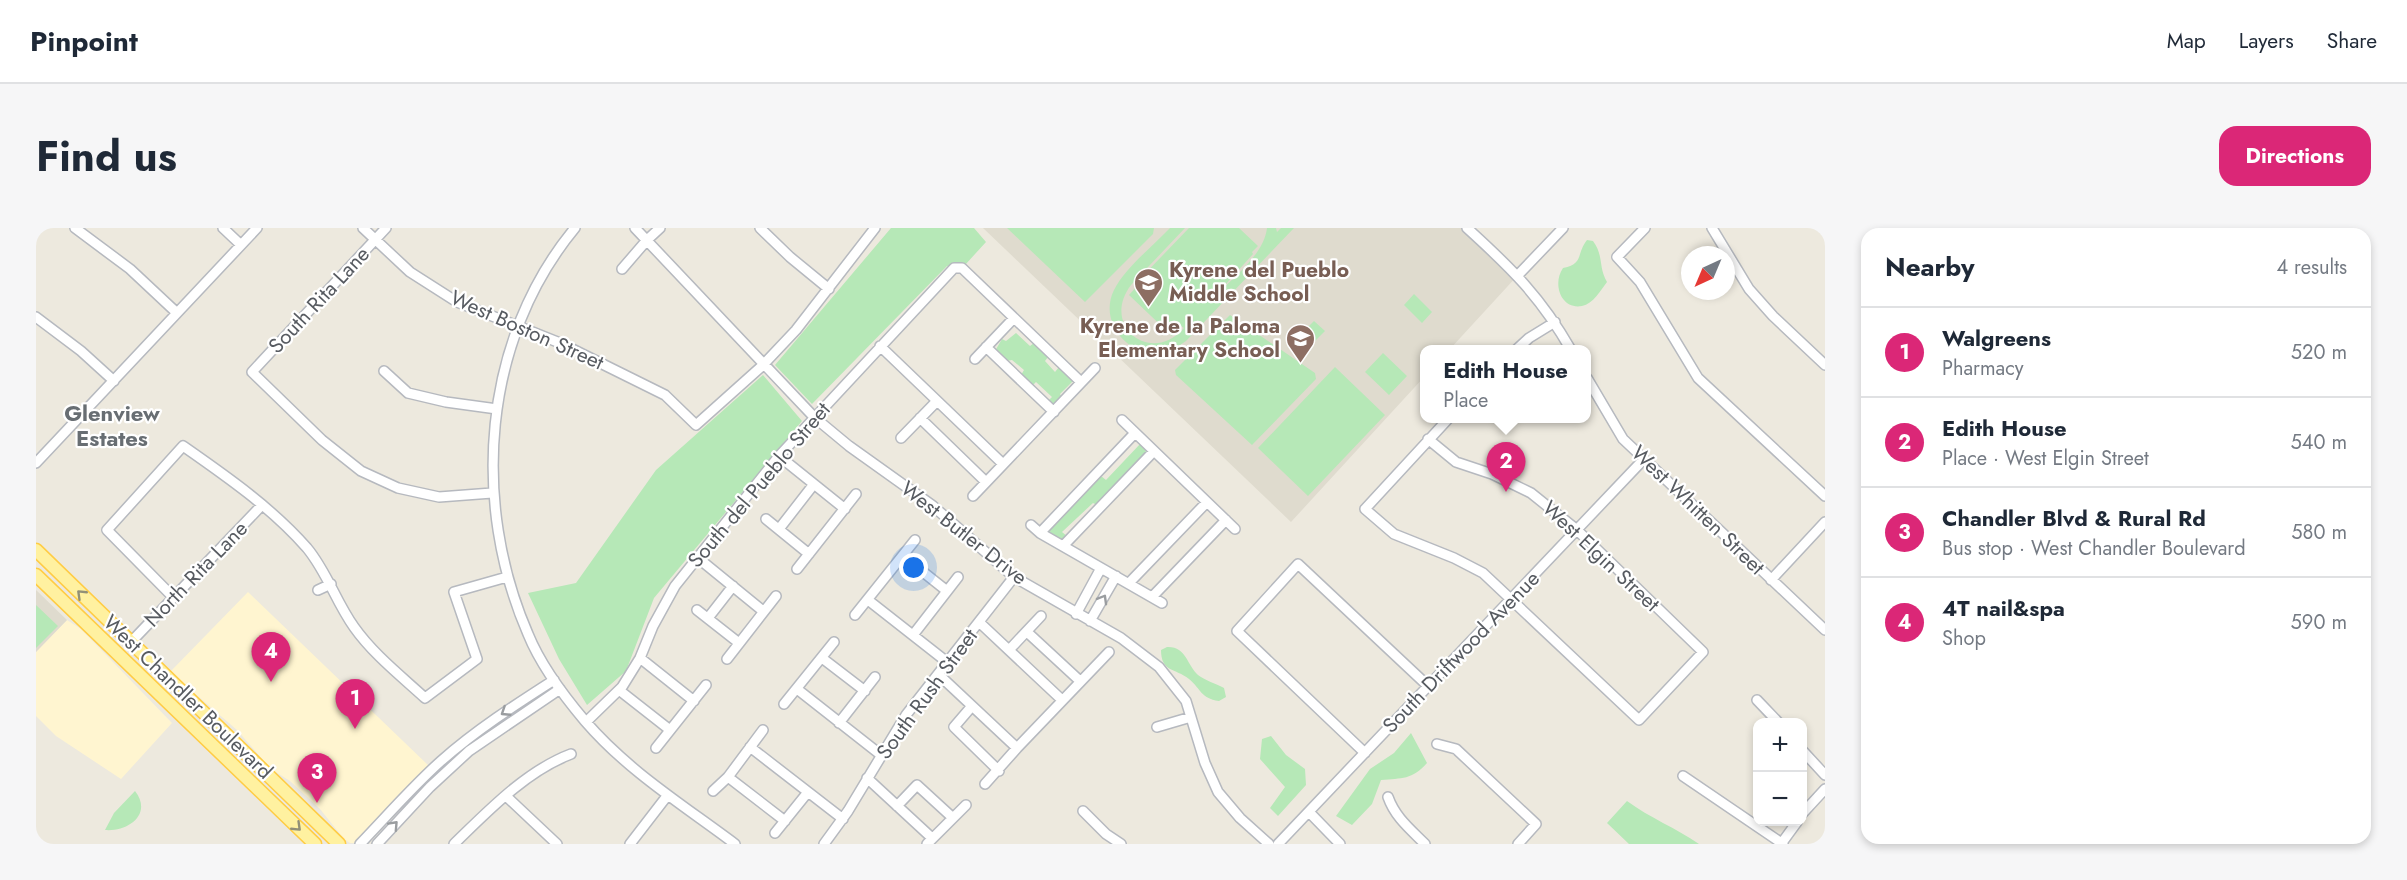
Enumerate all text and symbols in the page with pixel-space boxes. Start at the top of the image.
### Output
text: Pinpoint [30,21,138,62]
text: Map [2167,26,2206,56]
text: Layers [2239,26,2294,56]
text: Share [2327,26,2377,56]
text: Find us [36,126,177,187]
button: Directions [2219,126,2371,186]
street label: South Rita Lane [262,240,377,360]
north arrow [1681,246,1735,300]
text: Nearby [1885,248,1974,286]
text: 4 results [2276,253,2347,282]
place label: Kyrene del Pueblo Middle School [1169,255,1349,309]
school or university icon: Kyrene del Pueblo Middle School [1132,266,1164,308]
street label: West Boston Street [445,283,609,377]
place label: Kyrene de la Paloma Elementary School [1080,311,1280,365]
school or university icon: Kyrene de la Paloma Elementary School [1285,322,1317,364]
text: Walgreens [1942,322,2051,354]
text: 1 [1899,338,1910,367]
text: 520 m [2291,338,2347,367]
popup [1420,345,1591,423]
text: Edith House [1443,354,1568,386]
text: Pharmacy [1942,354,2024,383]
text: Place [1443,386,1488,415]
street label: South del Pueblo Street [681,396,837,574]
district label: Glenview Estates [64,397,160,454]
text: Edith House [1942,412,2067,444]
text: 2 [1898,428,1911,457]
text: 540 m [2290,428,2347,457]
street label: West Whitten Street [1625,438,1771,582]
pin: 2 [1486,442,1526,492]
text: Place · West Elgin Street [1942,444,2149,473]
street label: West Butler Drive [894,474,1034,592]
street label: West Elgin Street [1536,494,1666,618]
text: Chandler Blvd & Rural Rd [1942,502,2206,534]
street label: North Rita Lane [137,514,255,634]
text: 3 [1898,518,1911,547]
text: 580 m [2291,518,2347,547]
text: Bus stop · West Chandler Boulevard [1942,534,2246,563]
your location [899,553,928,582]
street label: South Driftwood Avenue [1376,564,1547,740]
one-way arrow [78,591,89,602]
text: 4T nail&spa [1942,592,2065,624]
one-way arrow [1095,594,1107,605]
street label: West Chandler Boulevard [96,608,280,786]
text: 4 [1898,608,1911,637]
text: 590 m [2291,608,2347,637]
street label: South Rush Street [869,622,985,766]
text: Shop [1942,624,1986,653]
pin: 4 [252,632,290,682]
pin: 1 [336,680,374,729]
one-way arrow [501,705,512,716]
map controls [1753,718,1807,826]
button: + [1753,718,1807,772]
pin: 3 [298,754,336,803]
button: − [1753,772,1807,826]
one-way arrow [290,819,301,830]
one-way arrow [387,821,398,832]

